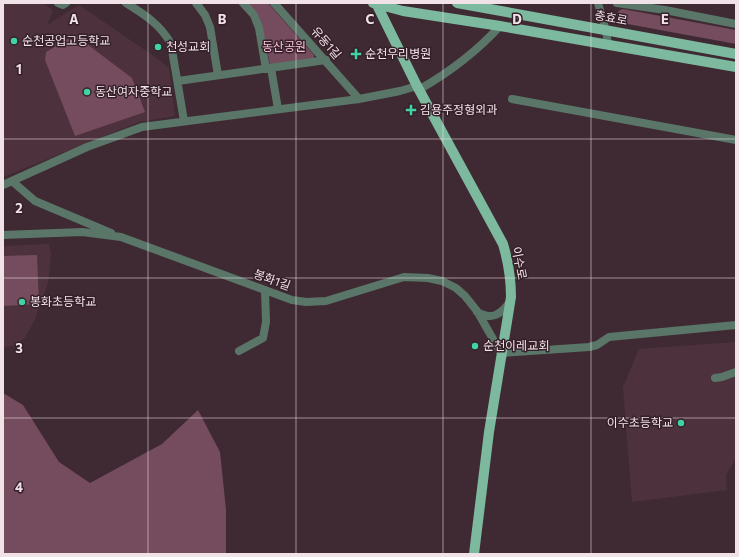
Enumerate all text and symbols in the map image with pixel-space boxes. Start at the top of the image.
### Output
street label: 충효로 [594,7,629,27]
text: A [69,11,79,27]
text: B [218,11,227,27]
text: C [366,11,375,27]
text: D [512,11,522,27]
text: E [661,11,669,27]
street label: 유동1길 [309,23,345,61]
place label: 순천공업고등학교 [22,33,110,47]
marker: 순천공업고등학교 [9,36,19,46]
place label: 천성교회 [166,39,210,53]
park label: 동산공원 [262,39,306,53]
marker: 천성교회 [153,42,163,52]
place label: 순천우리병원 [365,46,431,60]
marker: 순천우리병원 [350,48,362,60]
text: 1 [16,61,22,77]
place label: 동산여자중학교 [95,84,172,98]
marker: 동산여자중학교 [82,87,92,97]
place label: 김용주정형외과 [420,102,497,116]
marker: 김용주정형외과 [405,104,417,116]
text: 2 [15,200,23,216]
street label: 이수로 [510,245,530,280]
street label: 봉화1길 [252,266,293,292]
place label: 봉화초등학교 [30,294,96,308]
marker: 봉화초등학교 [17,297,27,307]
place label: 순천이레교회 [483,338,549,352]
text: 3 [15,340,23,356]
marker: 순천이레교회 [470,341,480,351]
place label: 이수초등학교 [607,415,673,429]
marker: 이수초등학교 [676,418,686,428]
text: 4 [15,479,23,495]

